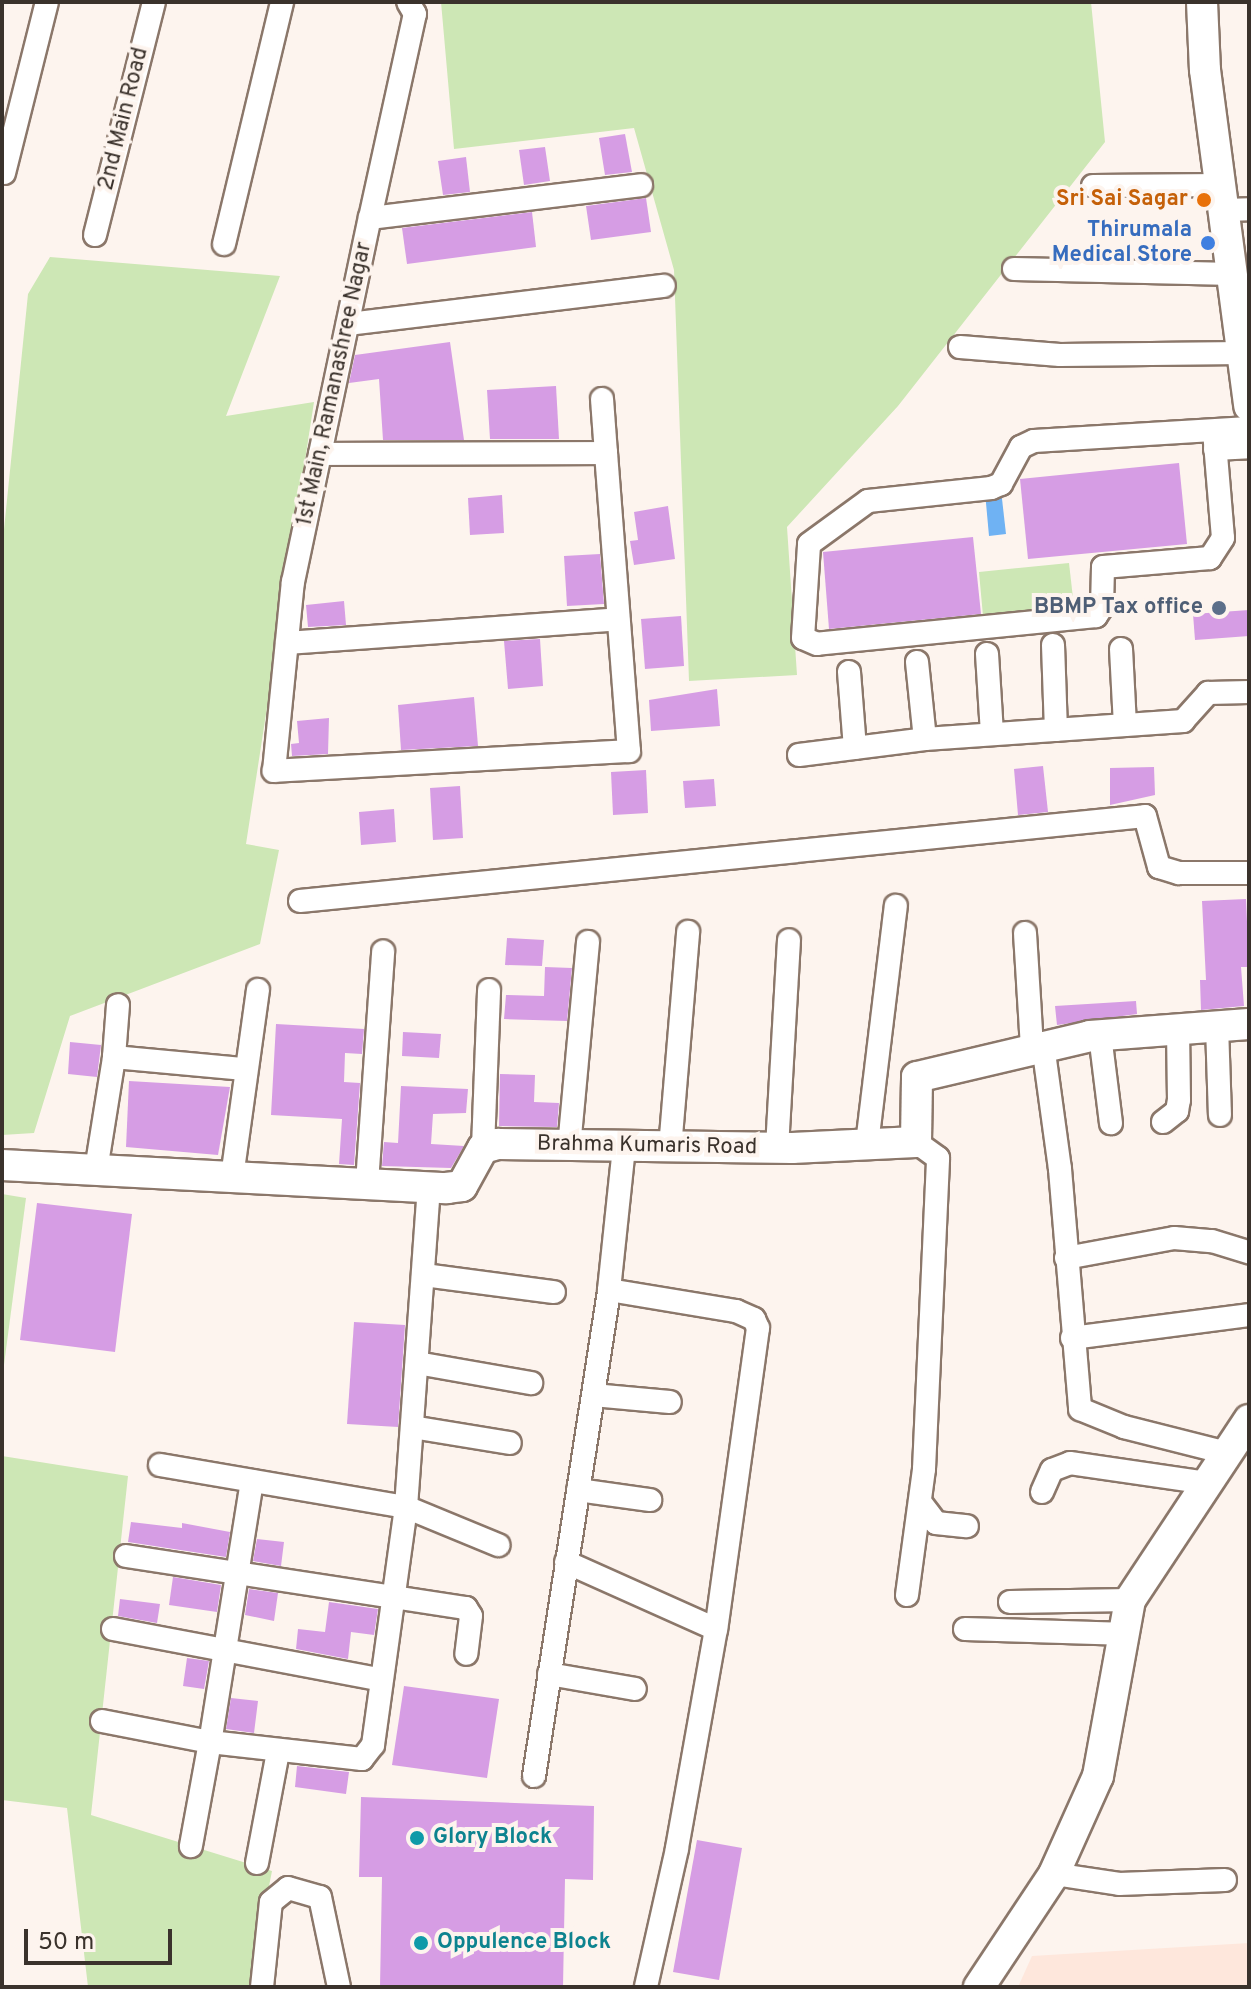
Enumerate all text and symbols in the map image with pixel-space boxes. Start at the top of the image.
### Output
street label: 2nd Main Road [93,45,155,193]
place label: Sri Sai Sagar [1056,187,1188,213]
marker: Sri Sai Sagar [1195,191,1213,209]
place label: Thirumala Medical Store [1052,217,1192,268]
marker: Thirumala Medical Store [1199,234,1217,252]
street label: 1st Main, Ramanashree Nagar [292,240,378,528]
place label: BBMP Tax office [1034,595,1203,621]
marker: BBMP Tax office [1210,599,1228,617]
street label: Brahma Kumaris Road [537,1131,757,1161]
place label: Glory Block [433,1825,552,1851]
marker: Glory Block [408,1829,426,1847]
scale bar [28,1913,176,1963]
text: 50 m [38,1928,94,1958]
place label: Oppulence Block [437,1930,611,1956]
marker: Oppulence Block [412,1934,430,1952]

